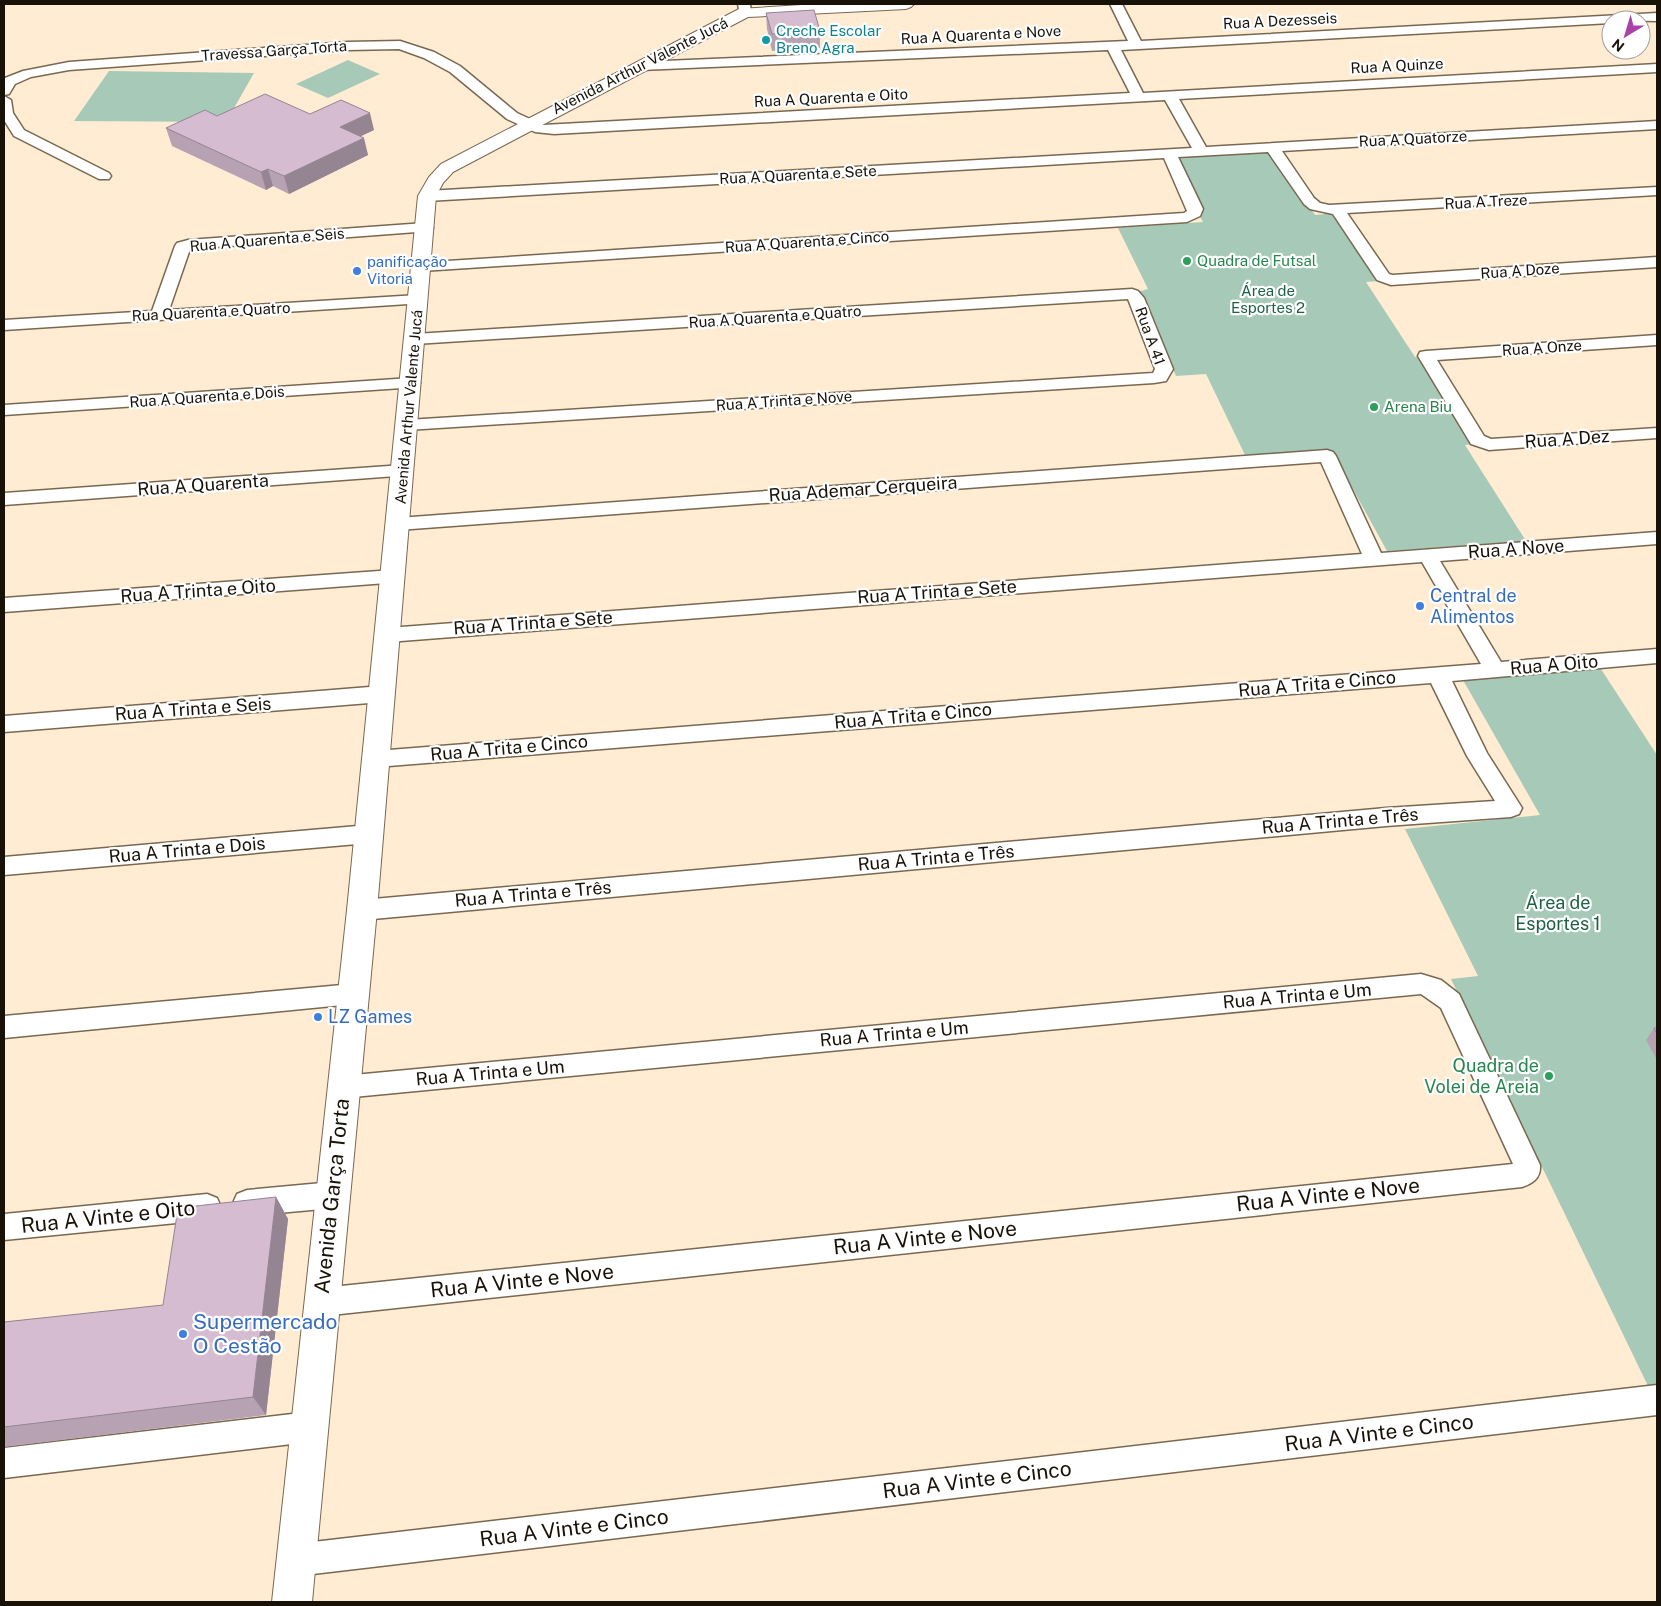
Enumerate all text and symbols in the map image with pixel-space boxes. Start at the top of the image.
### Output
street label: Rua A Dezesseis [1222,9,1337,32]
north arrow [1601,10,1651,60]
street label: Avenida Arthur Valente Jucá [549,14,730,117]
place label: Creche Escolar Breno Agra [776,22,881,56]
street label: Rua A Quarenta e Nove [900,22,1062,47]
marker: Creche Escolar Breno Agra [760,34,772,46]
text: N [1609,36,1627,55]
street label: Travessa Garça Torta [200,37,347,64]
street label: Rua A Quinze [1350,55,1444,76]
street label: Rua A Quarenta e Oito [754,85,908,110]
street label: Rua A Quatorze [1358,127,1468,150]
street label: Rua A Quarenta e Sete [719,162,877,187]
street label: Rua A Treze [1444,191,1528,212]
street label: Rua A Quarenta e Seis [189,224,345,255]
street label: Rua A Quarenta e Cinco [724,227,890,256]
place label: Quadra de Futsal [1197,252,1316,269]
place label: panificação Vitoria [367,253,447,287]
marker: Quadra de Futsal [1181,255,1193,267]
street label: Rua A Doze [1480,259,1560,282]
marker: panificação Vitoria [351,265,363,277]
park label: Área de Esportes 2 [1231,282,1305,316]
street label: Rua Quarenta e Quatro [131,299,291,324]
street label: Rua A Quarenta e Quatro [688,302,862,331]
street label: Rua A 41 [1132,304,1169,367]
street label: Avenida Arthur Valente Jucá [392,309,425,505]
street label: Rua A Onze [1501,336,1583,359]
street label: Rua A Quarenta e Dois [129,383,285,410]
street label: Rua A Trinta e Nove [715,387,853,414]
place label: Arena Biu [1384,398,1452,415]
marker: Arena Biu [1368,401,1380,413]
street label: Rua A Dez [1524,425,1610,452]
street label: Rua A Quarenta [136,469,269,500]
street label: Rua Ademar Cerqueira [768,471,958,506]
street label: Rua A Nove [1467,535,1565,562]
street label: Rua A Trinta e Oito [120,575,276,606]
street label: Rua A Trinta e Sete [856,575,1017,608]
place label: Central de Alimentos [1430,585,1517,627]
marker: Central de Alimentos [1414,600,1426,612]
street label: Rua A Trinta e Sete [452,606,613,639]
street label: Rua A Oito [1509,650,1599,679]
street label: Rua A Trita e Cinco [1237,666,1397,701]
street label: Rua A Trinta e Seis [114,693,272,724]
street label: Rua A Trita e Cinco [833,698,993,733]
street label: Rua A Trita e Cinco [429,730,589,765]
street label: Rua A Trinta e Três [1261,803,1419,838]
street label: Rua A Trinta e Dois [108,832,266,867]
street label: Rua A Trinta e Três [857,840,1015,875]
street label: Rua A Trinta e Três [454,876,612,911]
park label: Área de Esportes 1 [1515,891,1601,934]
street label: Rua A Trinta e Um [1222,979,1372,1012]
place label: LZ Games [328,1006,412,1027]
marker: LZ Games [312,1011,324,1023]
street label: Rua A Trinta e Um [819,1017,969,1050]
place label: Quadra de Volei de Areia [1424,1055,1539,1097]
street label: Rua A Trinta e Um [415,1056,565,1089]
marker: Quadra de Volei de Areia [1543,1070,1555,1082]
street label: Avenida Garça Torta [309,1097,354,1295]
street label: Rua A Vinte e Nove [1235,1172,1421,1217]
street label: Rua A Vinte e Oito [20,1195,196,1238]
street label: Rua A Vinte e Nove [832,1215,1018,1260]
street label: Rua A Vinte e Nove [429,1258,615,1303]
place label: Supermercado O Cestão [193,1309,337,1358]
marker: Supermercado O Cestão [177,1328,189,1340]
street label: Rua A Vinte e Cinco [1283,1409,1475,1456]
street label: Rua A Vinte e Cinco [881,1456,1073,1503]
street label: Rua A Vinte e Cinco [478,1504,670,1551]

